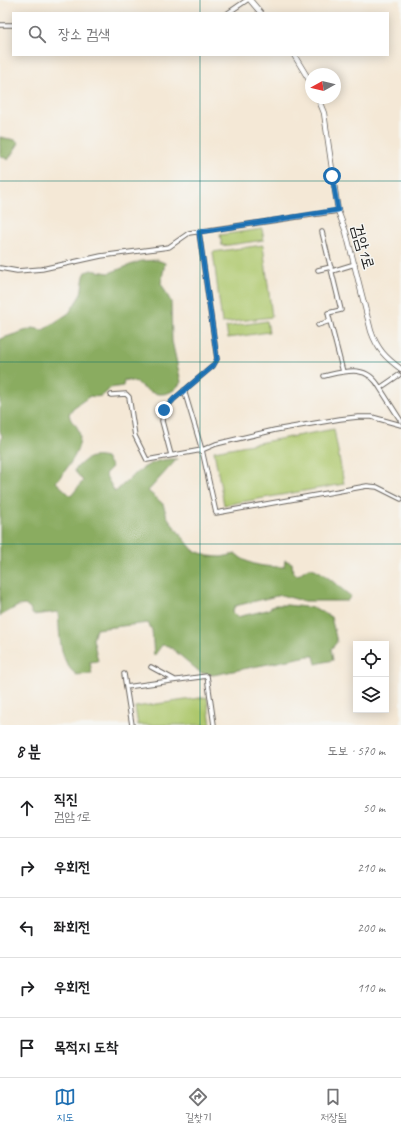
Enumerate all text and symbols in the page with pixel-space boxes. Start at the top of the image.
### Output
search box [12,12,389,56]
icon: search [26,23,48,45]
text: 장소 검색 [58,25,110,44]
north arrow [305,68,341,104]
route start [323,167,341,185]
street label: 검암1로 [347,222,379,272]
route end [155,401,173,419]
map controls [353,641,389,713]
button: locate [353,641,389,677]
button: layers [353,677,389,713]
text: 8 분 [16,741,41,762]
text: 도보 · 570 m [327,743,385,759]
text: 직진 [54,790,78,809]
icon: ahead [16,797,38,819]
text: 50 m [363,800,385,816]
text: 검암1로 [54,809,91,825]
icon: right [16,857,38,879]
text: 우회전 [54,858,90,877]
text: 210 m [357,860,385,876]
icon: left [16,917,38,939]
text: 좌회전 [54,918,90,937]
text: 200 m [357,920,385,936]
icon: right [16,977,38,999]
text: 우회전 [54,978,90,997]
text: 110 m [357,980,385,996]
icon: arrive [16,1037,38,1059]
text: 목적지 도착 [54,1038,118,1057]
tab: 지도 [54,1086,76,1125]
tab: 길찾기 [185,1086,212,1125]
tab: 저장됨 [320,1086,347,1125]

